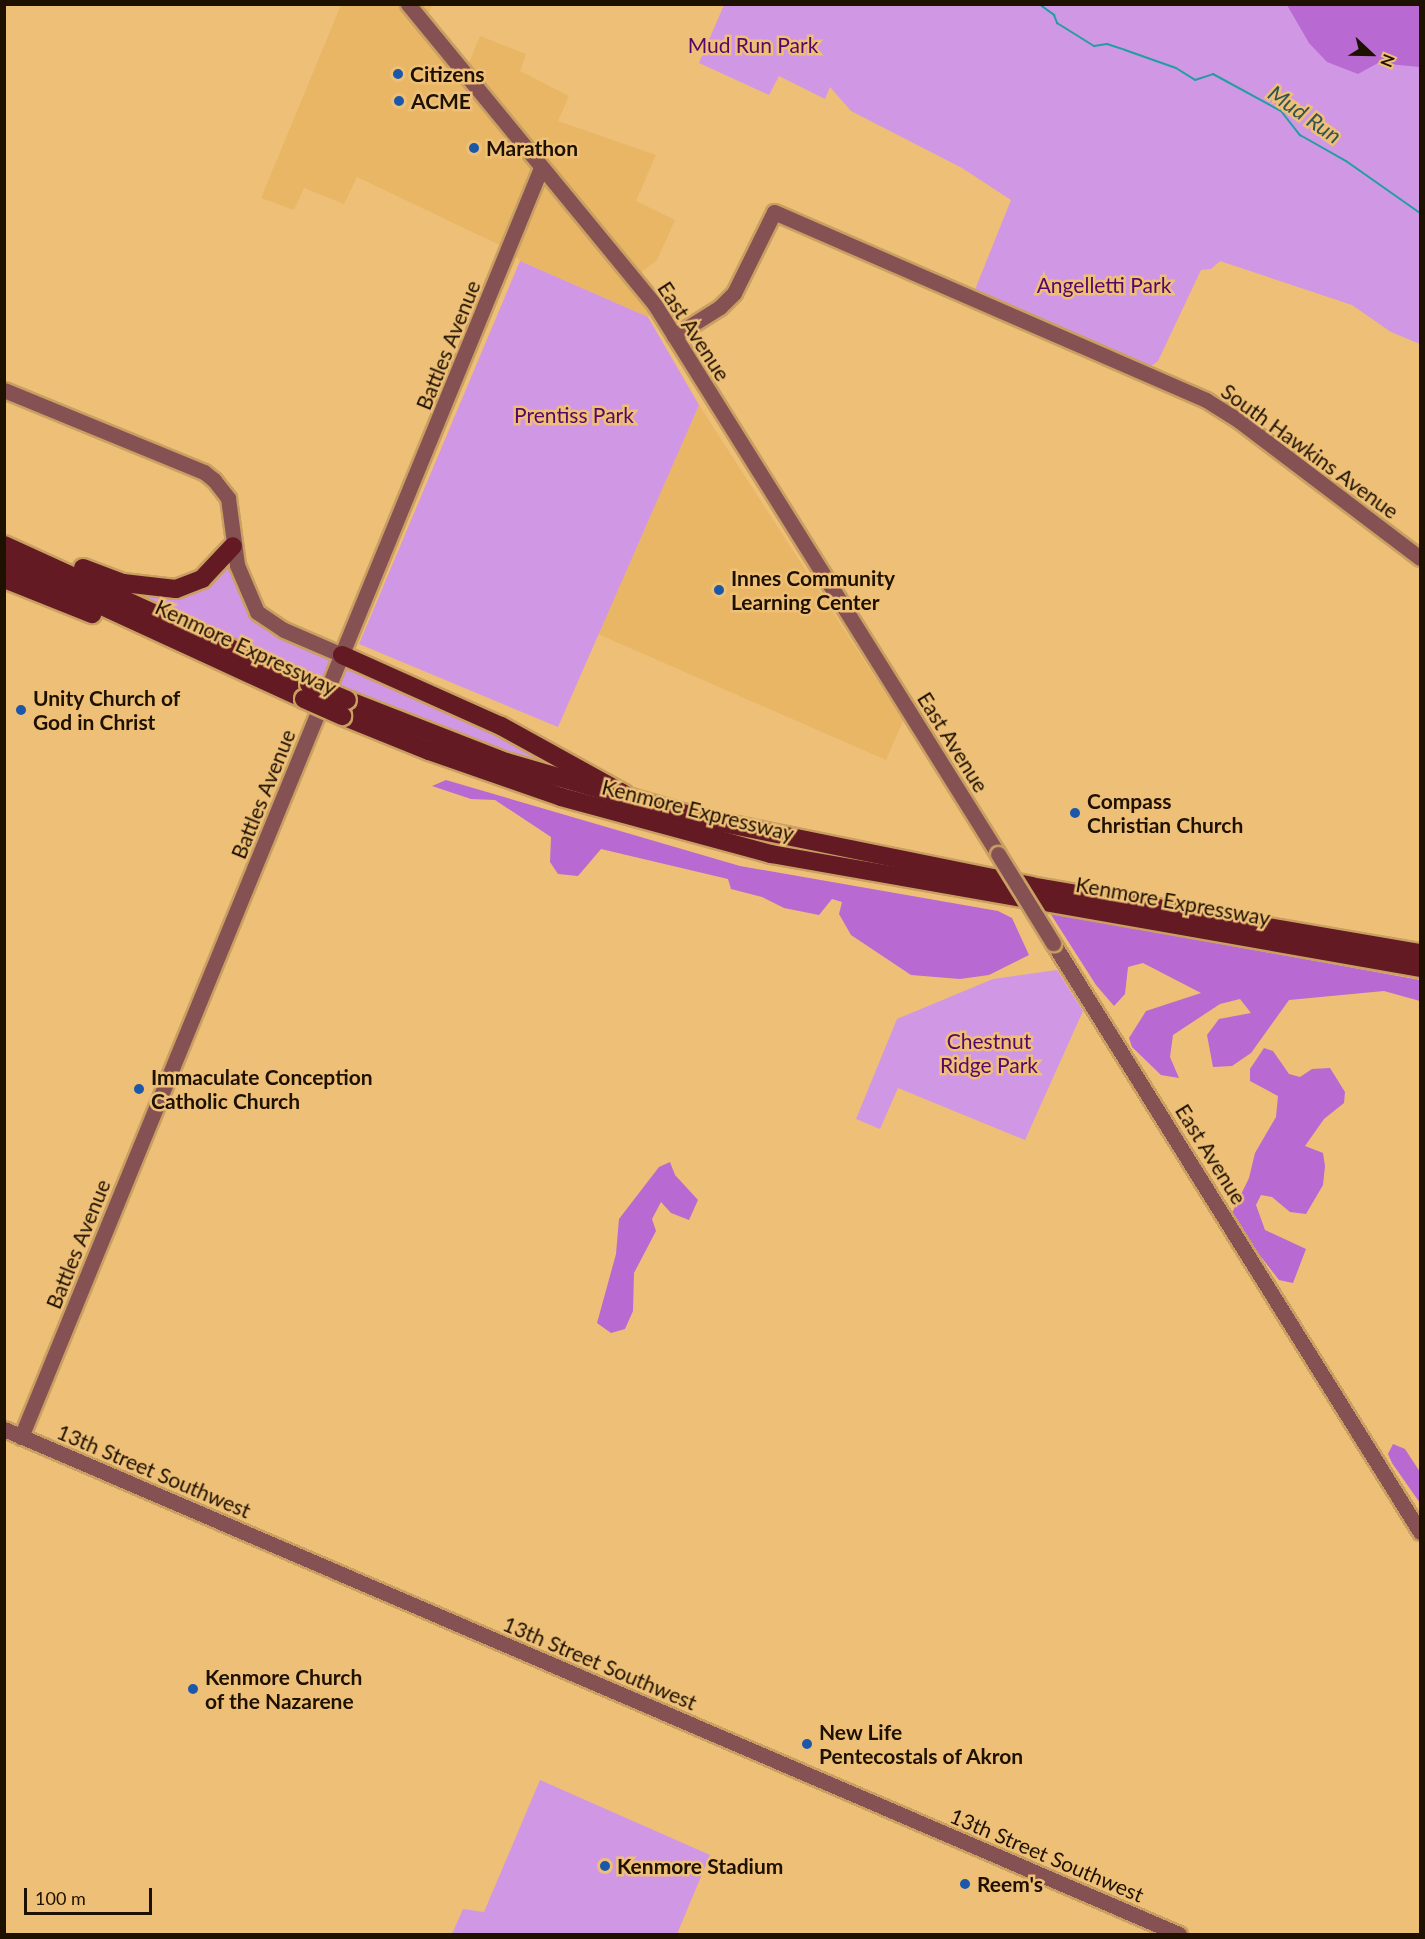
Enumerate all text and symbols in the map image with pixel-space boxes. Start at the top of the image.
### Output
north arrow [1341,24,1401,84]
park label: Mud Run Park [688,32,818,58]
text: N [1377,52,1399,70]
place label: Citizens [410,61,484,87]
marker: Citizens [391,67,405,81]
water label: Mud Run [1263,79,1347,149]
place label: ACME [411,88,471,114]
marker: ACME [392,94,406,108]
place label: Marathon [486,135,578,161]
marker: Marathon [467,141,481,155]
park label: Angelletti Park [1037,272,1171,298]
street label: Battles Avenue [410,276,486,414]
street label: East Avenue [652,276,736,386]
street label: South Hawkins Avenue [1216,378,1404,524]
park label: Prentiss Park [514,402,634,428]
place label: Innes Community Learning Center [731,565,895,615]
marker: Innes Community Learning Center [712,583,726,597]
street label: Kenmore Expressway [151,594,341,700]
place label: Unity Church of God in Christ [33,685,181,735]
street label: East Avenue [912,687,994,797]
marker: Unity Church of God in Christ [14,703,28,717]
street label: Battles Avenue [225,725,301,863]
street label: Kenmore Expressway [599,774,797,846]
place label: Compass Christian Church [1087,788,1243,838]
marker: Compass Christian Church [1068,806,1082,820]
street label: Kenmore Expressway [1074,871,1272,931]
park label: Chestnut Ridge Park [940,1028,1038,1078]
place label: Immaculate Conception Catholic Church [151,1064,373,1114]
marker: Immaculate Conception Catholic Church [132,1082,146,1096]
street label: East Avenue [1170,1099,1252,1209]
street label: Battles Avenue [40,1175,116,1313]
street label: 13th Street Southwest [53,1419,255,1523]
street label: 13th Street Southwest [499,1611,701,1715]
place label: Kenmore Church of the Nazarene [205,1664,362,1714]
marker: Kenmore Church of the Nazarene [186,1682,200,1696]
place label: New Life Pentecostals of Akron [819,1719,1024,1769]
marker: New Life Pentecostals of Akron [800,1737,814,1751]
street label: 13th Street Southwest [946,1803,1148,1907]
place label: Kenmore Stadium [617,1853,783,1879]
marker: Kenmore Stadium [598,1859,612,1873]
place label: Reem's [977,1871,1043,1897]
scale bar [27,1876,154,1914]
marker: Reem's [958,1877,972,1891]
text: 100 m [35,1887,86,1909]

